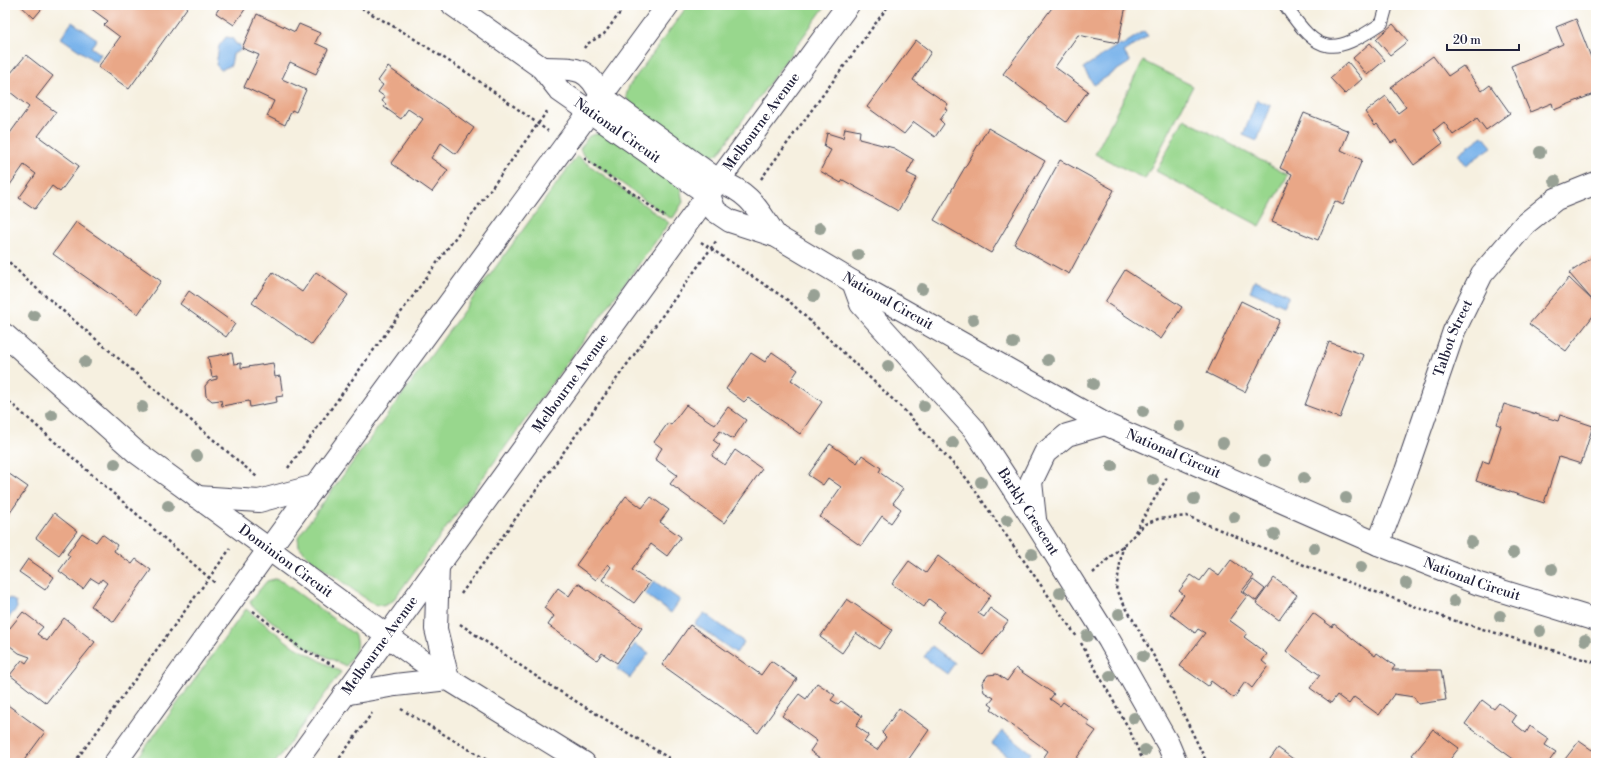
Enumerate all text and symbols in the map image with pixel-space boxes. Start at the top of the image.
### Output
scale bar [1447,26,1519,52]
text: 20 m [1453,33,1481,48]
street label: Melbourne Avenue [720,69,804,175]
street label: National Circuit [570,94,664,167]
street label: National Circuit [839,269,937,334]
street label: Talbot Street [1430,297,1477,379]
street label: Melbourne Avenue [529,330,613,437]
street label: National Circuit [1123,425,1224,483]
street label: Barkly Crescent [993,464,1063,559]
street label: Dominion Circuit [235,521,336,602]
street label: National Circuit [1421,554,1522,605]
street label: Melbourne Avenue [338,593,422,699]

